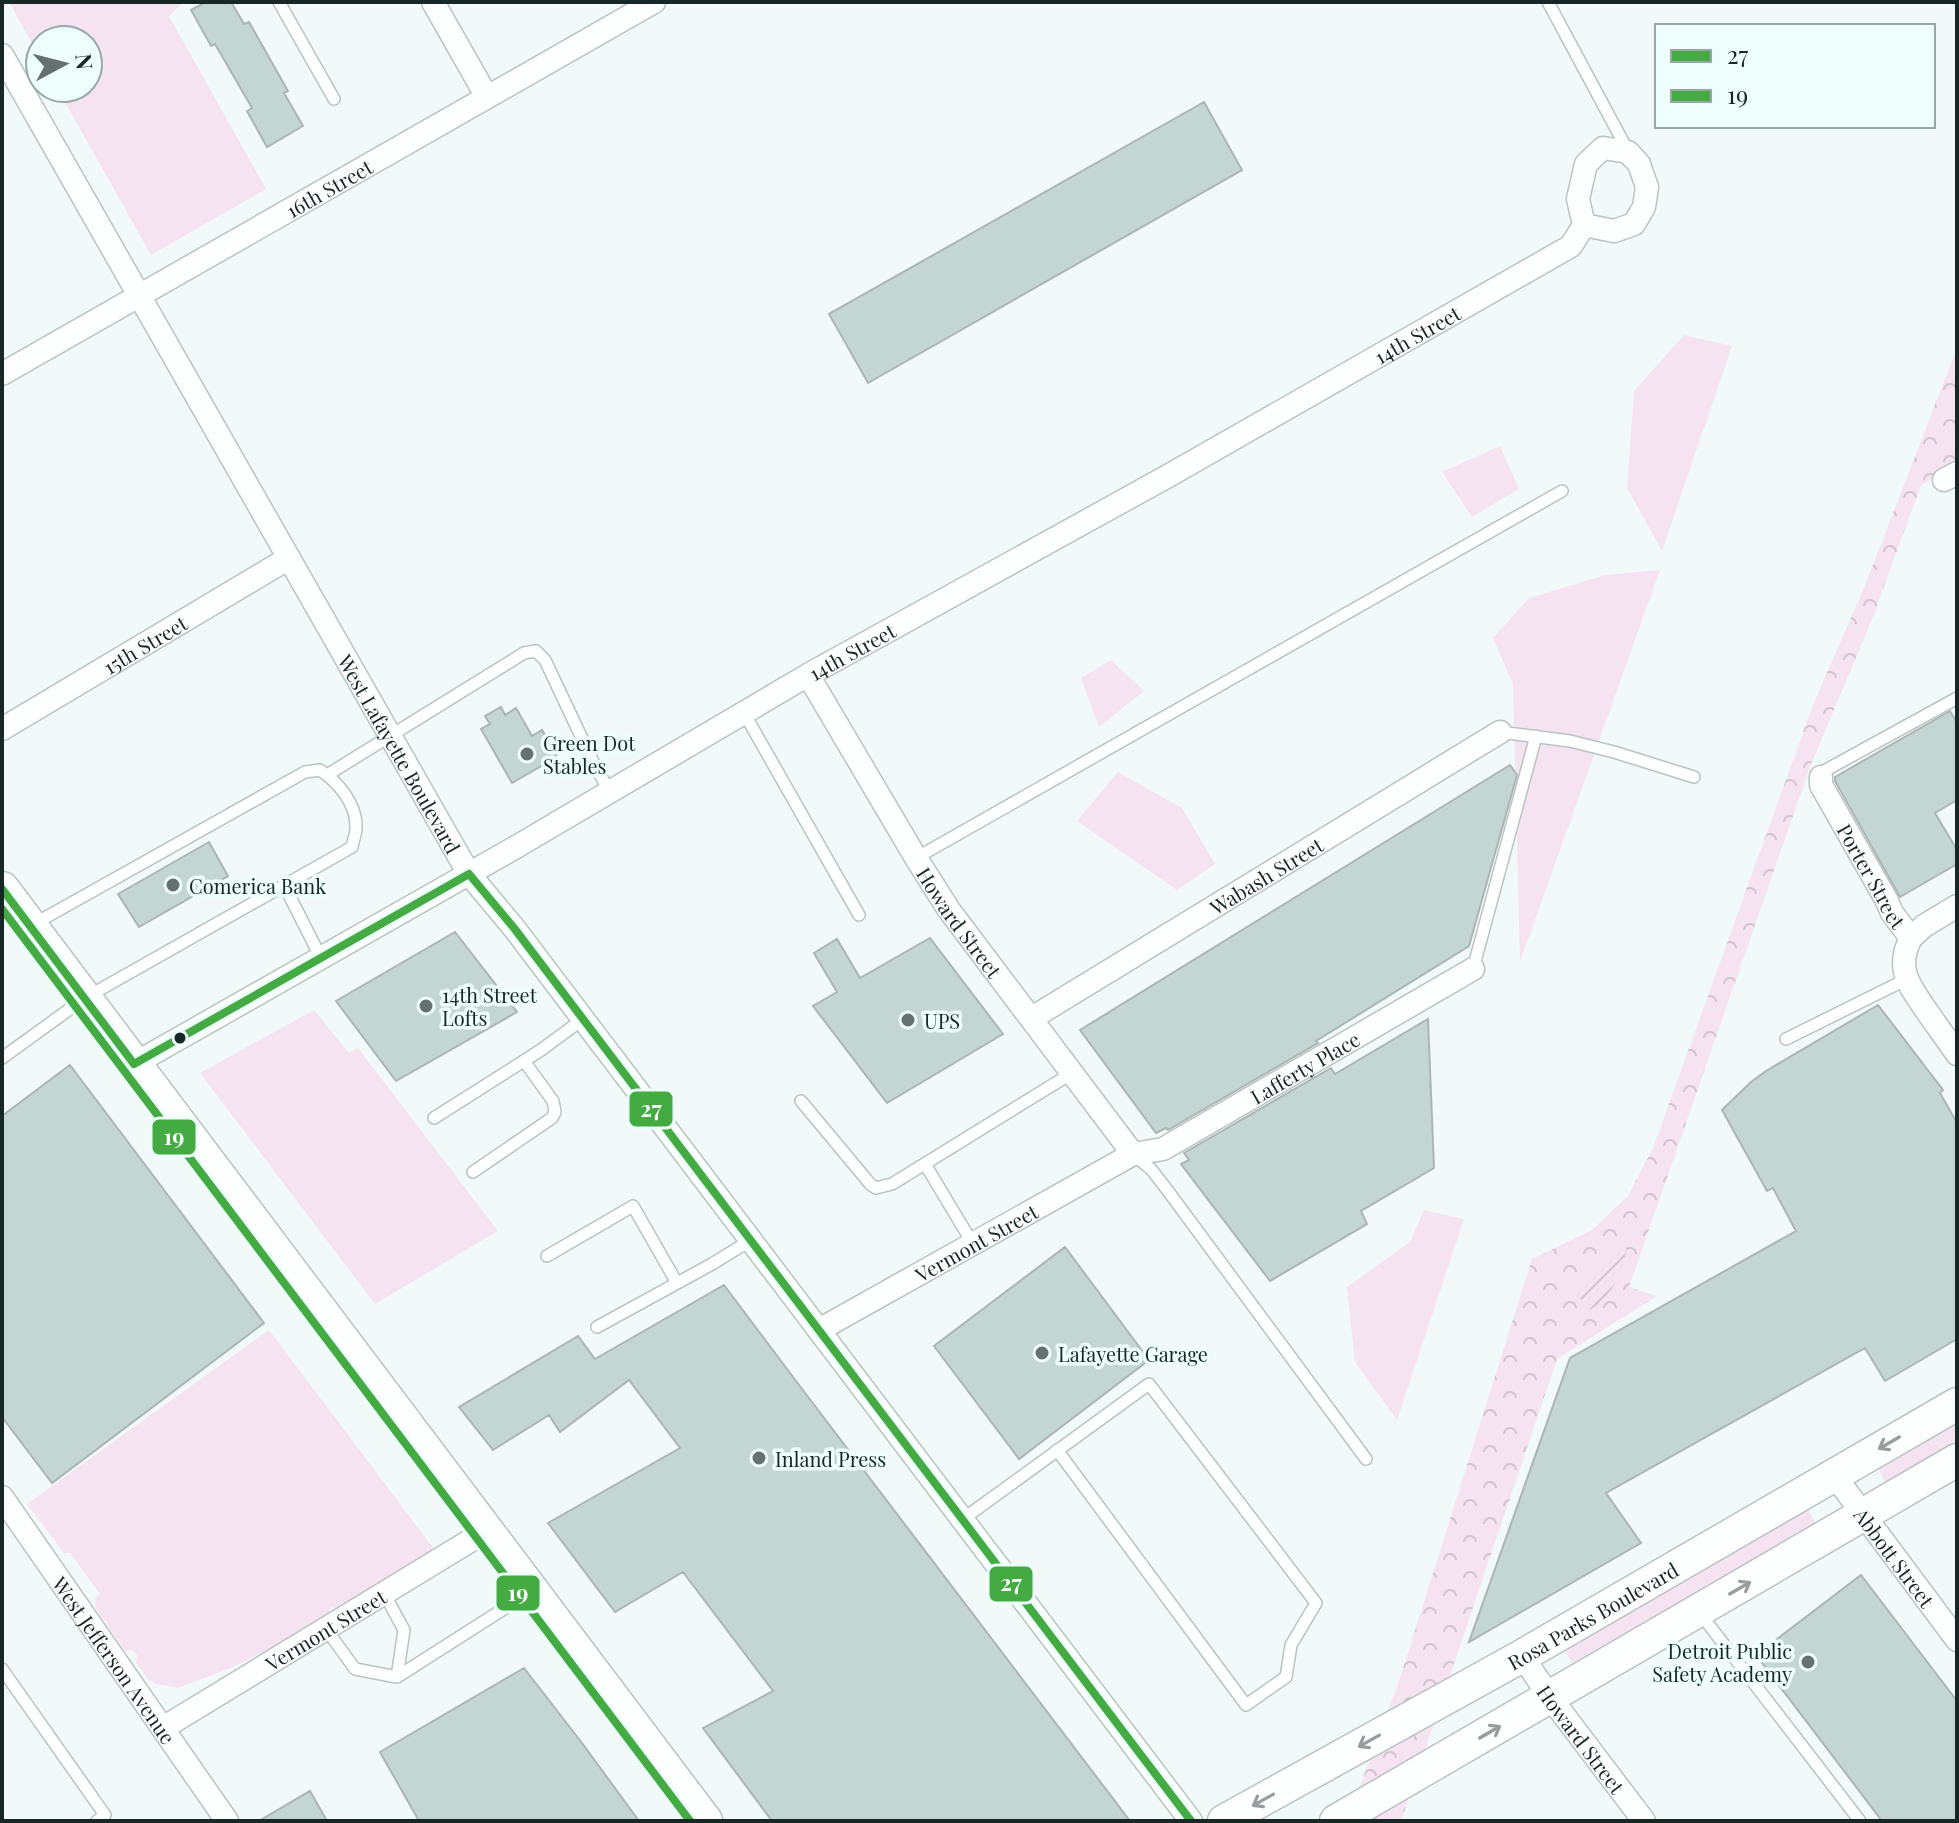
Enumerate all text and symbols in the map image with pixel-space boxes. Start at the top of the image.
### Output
north arrow [24,24,104,104]
legend [1655,24,1935,128]
text: 27 [1727,38,1748,70]
text: N [69,52,101,71]
text: 19 [1727,78,1748,110]
street label: 16th Street [280,152,377,223]
street label: 14th Street [1369,298,1465,369]
street label: 15th Street [98,608,192,679]
street label: 14th Street [804,616,900,686]
street label: West Lafayette Boulevard [332,648,468,858]
place label: Green Dot Stables [543,729,636,779]
marker: Green Dot Stables [518,745,536,763]
street label: Porter Street [1832,818,1913,934]
street label: Wabash Street [1203,830,1328,920]
street label: Howard Street [911,861,1009,983]
place label: Comerica Bank [189,872,326,899]
marker: Comerica Bank [164,876,182,894]
place label: 14th Street Lofts [442,981,538,1031]
marker: 14th Street Lofts [417,997,435,1015]
place label: UPS [924,1007,960,1034]
marker: UPS [899,1011,917,1029]
street label: Lafferty Place [1245,1024,1364,1109]
unlabelled marker [172,1030,188,1046]
line badge: 27 [628,1090,674,1128]
text: 27 [640,1093,662,1123]
line badge: 19 [151,1118,197,1156]
text: 19 [164,1121,184,1151]
street label: Vermont Street [909,1196,1043,1288]
place label: Lafayette Garage [1058,1340,1208,1367]
marker: Lafayette Garage [1033,1344,1051,1362]
one-way arrow [1878,1435,1901,1451]
place label: Inland Press [775,1445,886,1472]
marker: Inland Press [750,1449,768,1467]
street label: Abbott Street [1848,1501,1942,1613]
street label: Rosa Parks Boulevard [1502,1555,1683,1675]
line badge: 27 [988,1565,1034,1603]
text: 27 [1000,1567,1022,1597]
street label: West Jefferson Avenue [47,1570,182,1749]
line badge: 19 [495,1574,541,1612]
text: 19 [508,1577,528,1607]
one-way arrow [1727,1580,1751,1595]
street label: Vermont Street [259,1582,391,1677]
place label: Detroit Public Safety Academy [1652,1637,1792,1687]
marker: Detroit Public Safety Academy [1799,1653,1817,1671]
street label: Howard Street [1532,1679,1632,1799]
one-way arrow [1478,1724,1501,1740]
one-way arrow [1357,1734,1381,1749]
one-way arrow [1252,1792,1276,1808]

